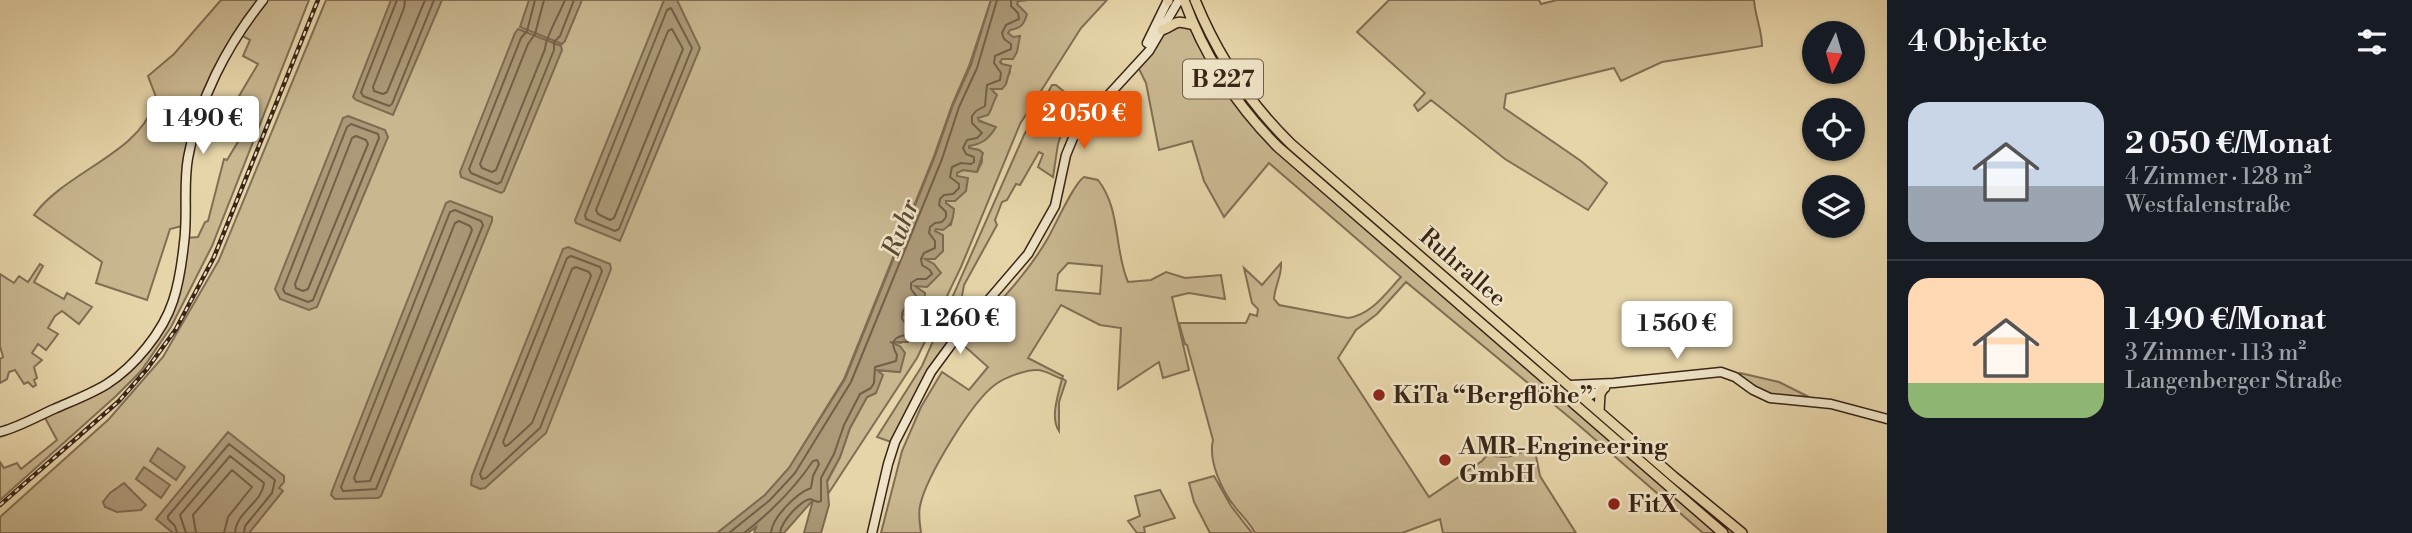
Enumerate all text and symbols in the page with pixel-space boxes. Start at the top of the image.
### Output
north arrow [1802,21,1866,84]
map controls [1802,21,1865,238]
text: 4 Objekte [1908,23,2047,61]
icon: filters [2353,23,2391,61]
road number: B 227 [1183,60,1263,99]
pin: 2 050 € [1019,92,1149,151]
pin: 1 490 € [138,96,268,156]
button: locate [1802,98,1865,161]
text: 2 050 € [1042,100,1126,128]
text: 1 490 € [163,105,243,133]
text: 2 050 €/Monat [2125,125,2332,163]
icon: home [1964,130,2048,214]
text: 4 Zimmer · 128 m² [2125,163,2312,191]
button: layers [1802,175,1865,238]
text: Westfalenstraße [2125,191,2291,219]
water label: Ruhr [875,194,927,263]
street label: Ruhrallee [1413,222,1512,314]
pin: 1 260 € [895,296,1025,356]
text: 1 490 €/Monat [2125,301,2326,339]
pin: 1 560 € [1612,302,1742,361]
text: 1 260 € [921,305,999,333]
icon: home [1964,306,2048,390]
text: 1 560 € [1638,310,1716,338]
text: 3 Zimmer · 113 m² [2125,339,2306,367]
text: Langenberger Straße [2125,367,2342,395]
place label: KiTa “Bergflöhe” [1393,381,1593,411]
marker: KiTa “Bergflöhe” [1371,387,1387,403]
place label: AMR-Engineering GmbH [1458,432,1669,490]
marker: AMR-Engineering GmbH [1437,452,1453,468]
place label: FitX [1628,490,1678,520]
marker: FitX [1606,496,1622,512]

